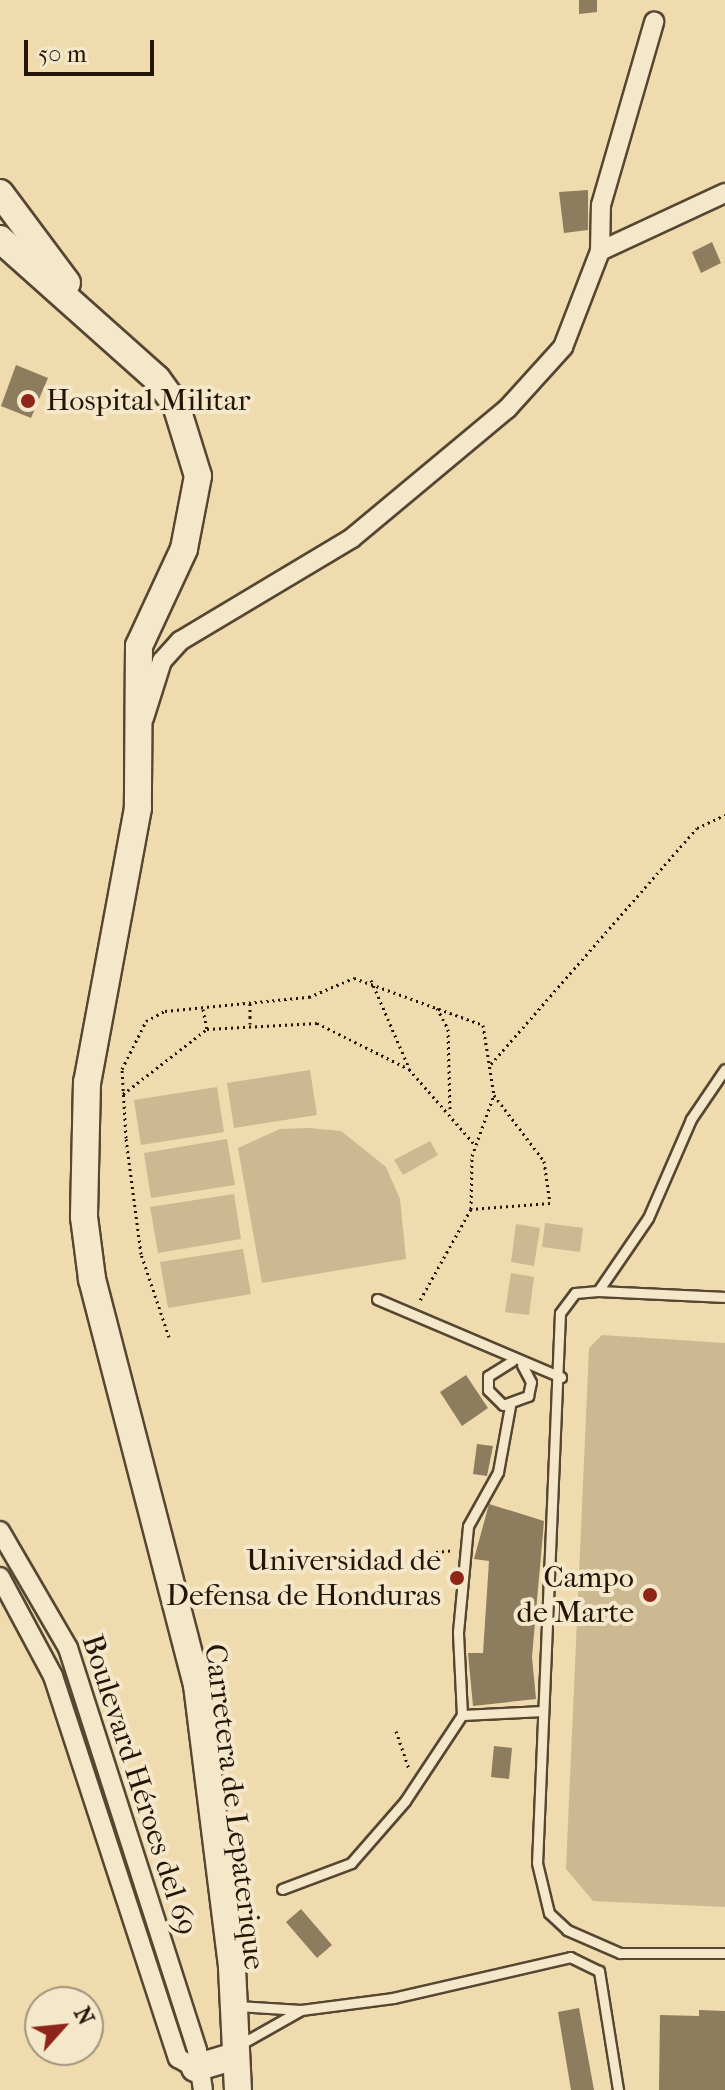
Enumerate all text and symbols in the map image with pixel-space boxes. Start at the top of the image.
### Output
scale bar [28,24,158,74]
text: 50 m [38,40,87,68]
place label: Hospital Militar [46,383,250,419]
marker: Hospital Militar [17,390,39,412]
place label: Universidad de Defensa de Honduras [166,1543,441,1614]
place label: Campo de Marte [517,1560,634,1630]
marker: Universidad de Defensa de Honduras [448,1569,466,1587]
marker: Campo de Marte [641,1586,659,1604]
street label: Boulevard Héroes del 69 [73,1630,205,1940]
street label: Carretera de Lepaterique [196,1642,272,1972]
north arrow [24,1986,104,2066]
text: N [68,2003,99,2029]

